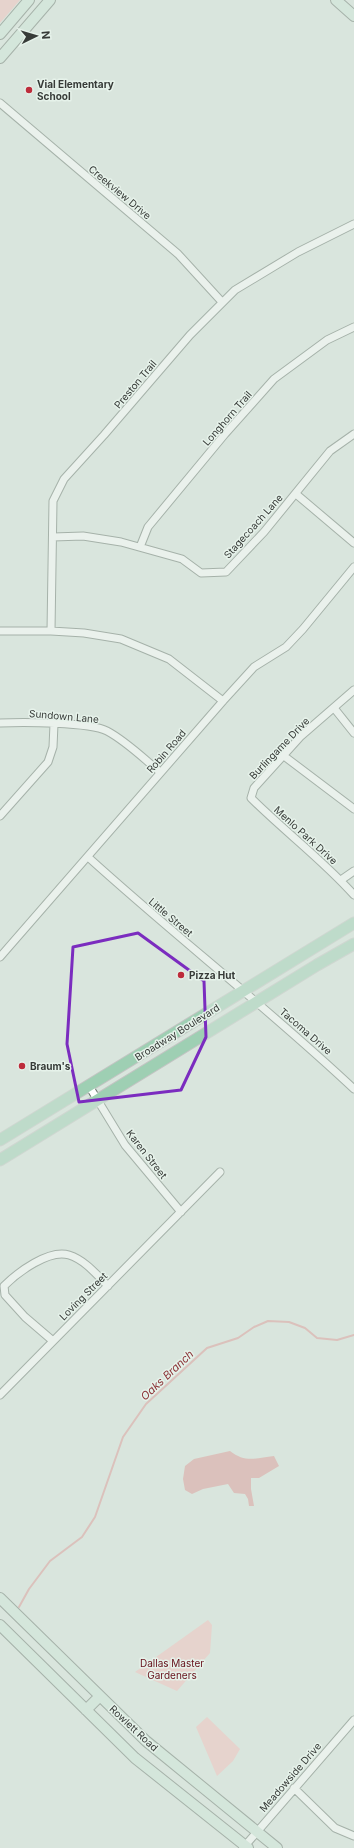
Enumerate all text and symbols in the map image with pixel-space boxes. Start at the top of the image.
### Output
north arrow [16,16,56,56]
text: N [39,30,53,40]
place label: Vial Elementary School [37,78,114,102]
marker: Vial Elementary School [24,85,34,95]
street label: Creekview Drive [86,162,154,222]
street label: Preston Trail [111,358,159,410]
street label: Longhorn Trail [200,388,254,448]
street label: Stagecoach Lane [221,491,285,561]
street label: Sundown Lane [29,707,100,725]
street label: Burlingame Drive [247,715,312,781]
street label: Robin Road [144,727,188,775]
street label: Menlo Park Drive [272,803,340,867]
street label: Little Street [147,895,196,939]
place label: Pizza Hut [189,969,236,981]
marker: Pizza Hut [176,970,186,980]
street label: Broadway Boulevard [132,1001,222,1063]
street label: Tacoma Drive [278,1005,335,1057]
place label: Braum's [30,1060,71,1072]
marker: Braum's [17,1061,27,1071]
street label: Karen Street [124,1127,170,1181]
street label: Loving Street [57,1269,110,1322]
water label: Oaks Branch [138,1347,197,1403]
park label: Dallas Master Gardeners [140,1657,204,1681]
street label: Rowlett Road [107,1703,161,1753]
street label: Meadowside Drive [257,1740,323,1814]

